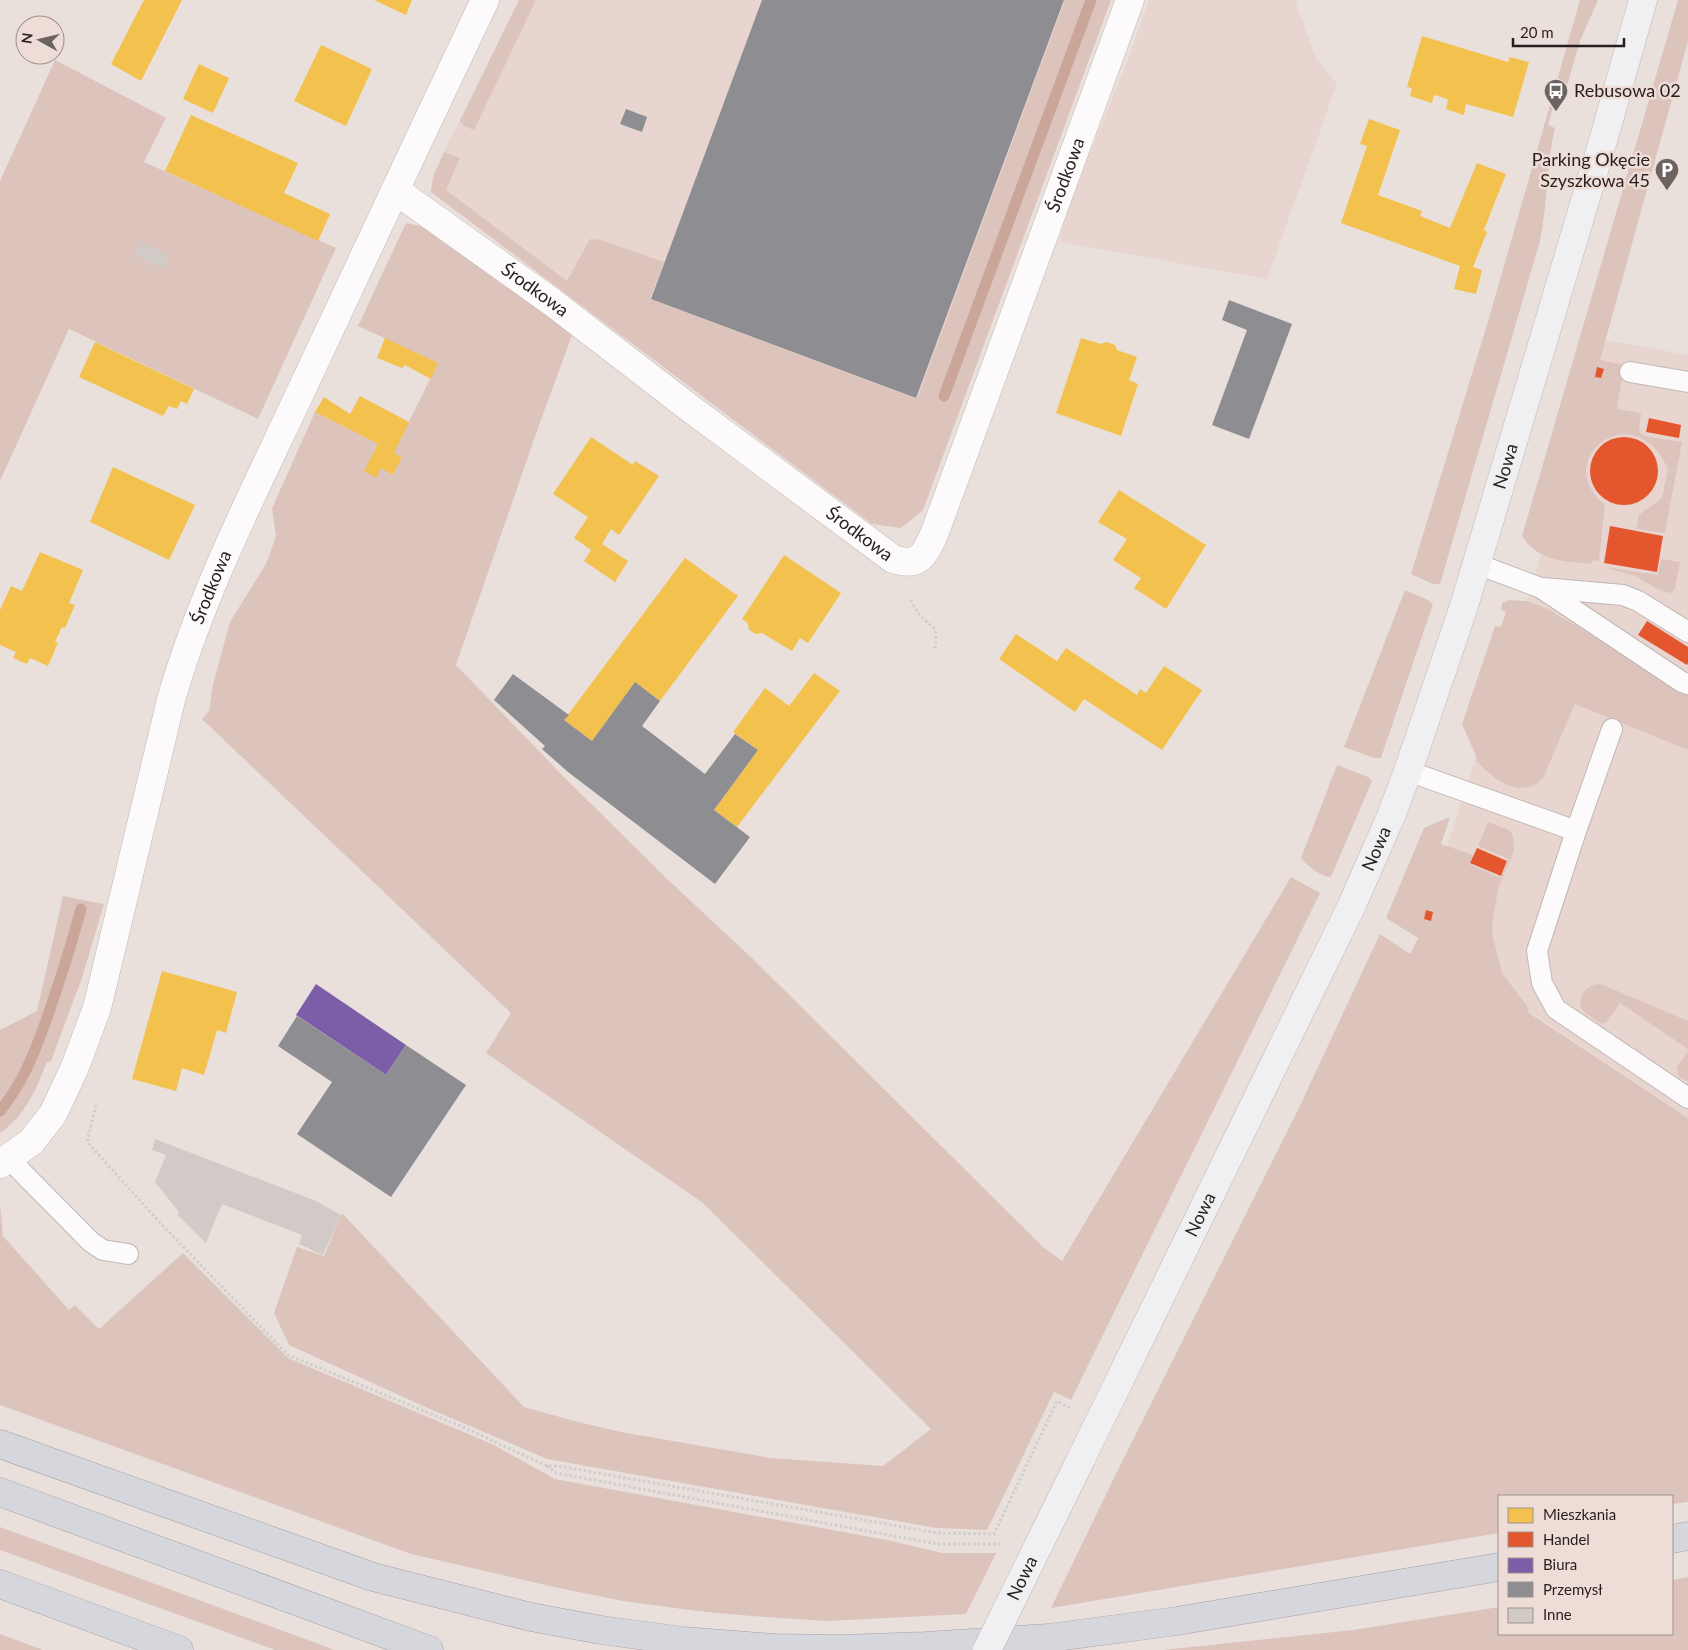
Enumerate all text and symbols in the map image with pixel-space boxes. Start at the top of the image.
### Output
north arrow [15,15,65,65]
scale bar [1513,15,1624,47]
text: 20 m [1520,23,1554,41]
text: N [17,32,36,45]
bus stop icon: Rebusowa 02 [1543,78,1569,112]
place label: Rebusowa 02 [1574,79,1681,101]
street label: Środkowa [1041,134,1089,215]
place label: Parking Okęcie Szyszkowa 45 [1532,148,1650,191]
parking icon: Parking Okęcie Szyszkowa 45 [1654,157,1680,191]
street label: Środkowa [498,258,574,321]
street label: Nowa [1488,441,1522,492]
street label: Środkowa [822,501,898,565]
street label: Środkowa [185,547,235,627]
street label: Nowa [1356,823,1395,874]
street label: Nowa [1180,1188,1220,1240]
legend [1498,1495,1673,1635]
text: Mieszkania [1543,1505,1616,1523]
text: Handel [1543,1530,1590,1548]
street label: Nowa [1001,1552,1042,1604]
text: Biura [1543,1555,1577,1573]
text: Przemysł [1543,1580,1603,1598]
text: Inne [1543,1605,1572,1623]

